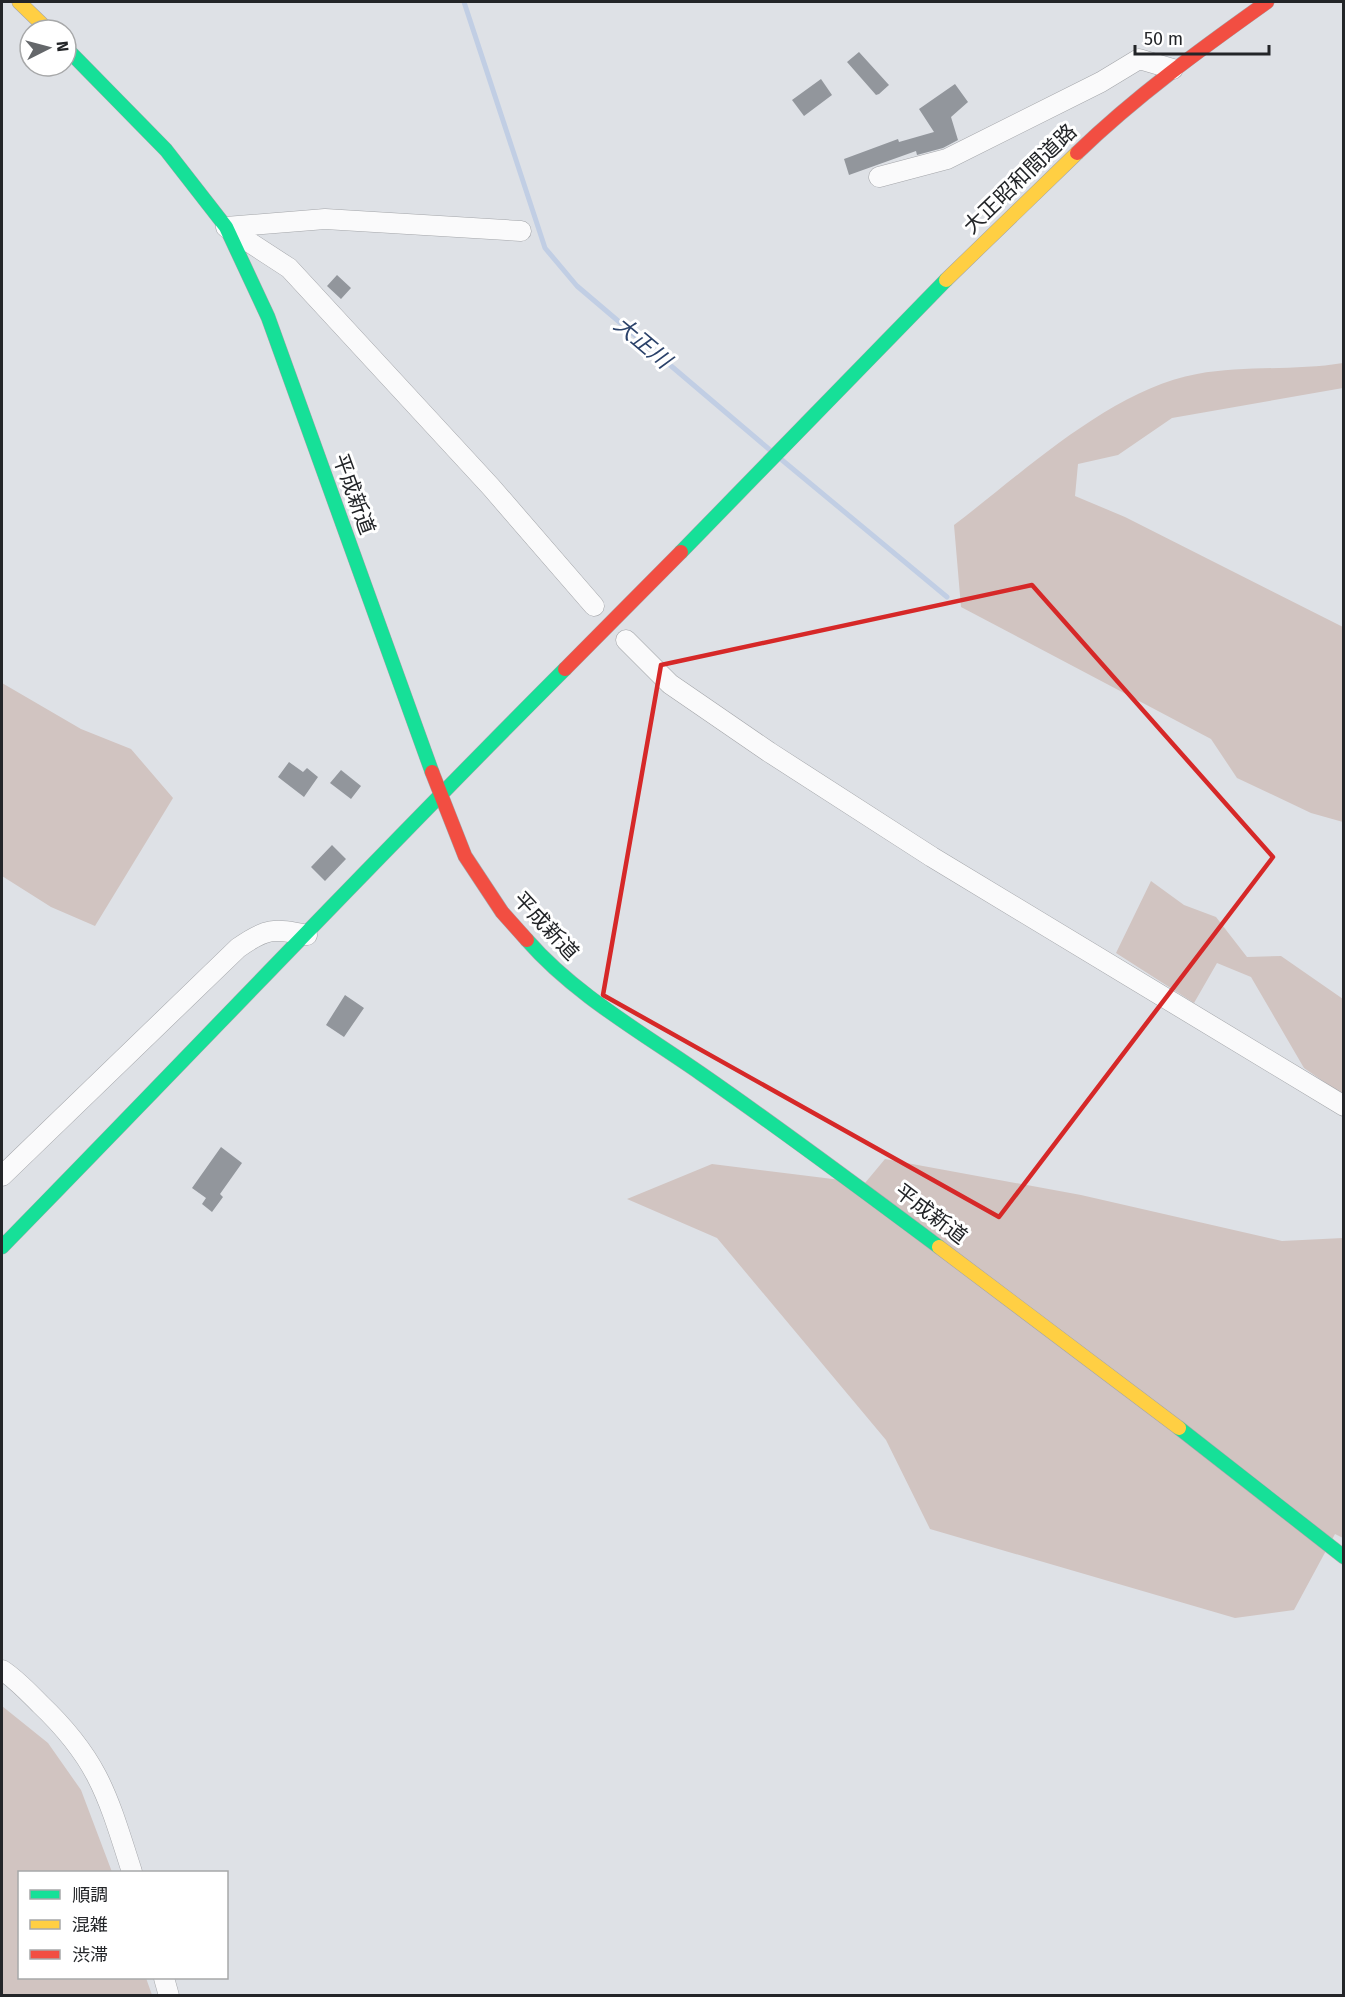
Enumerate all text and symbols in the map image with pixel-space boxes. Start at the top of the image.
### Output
north arrow [18,18,78,78]
scale bar [1135,18,1268,56]
text: 50 m [1144,28,1183,50]
text: N [52,40,72,53]
street label: 大正昭和間道路 [958,119,1082,239]
water label: 大正川 [609,311,678,375]
street label: 平成新道 [327,450,381,538]
street label: 平成新道 [508,886,584,966]
street label: 平成新道 [890,1178,972,1250]
legend [18,1871,228,1979]
text: 順調 [72,1884,108,1906]
text: 混雑 [72,1914,108,1936]
text: 渋滞 [72,1944,108,1966]

